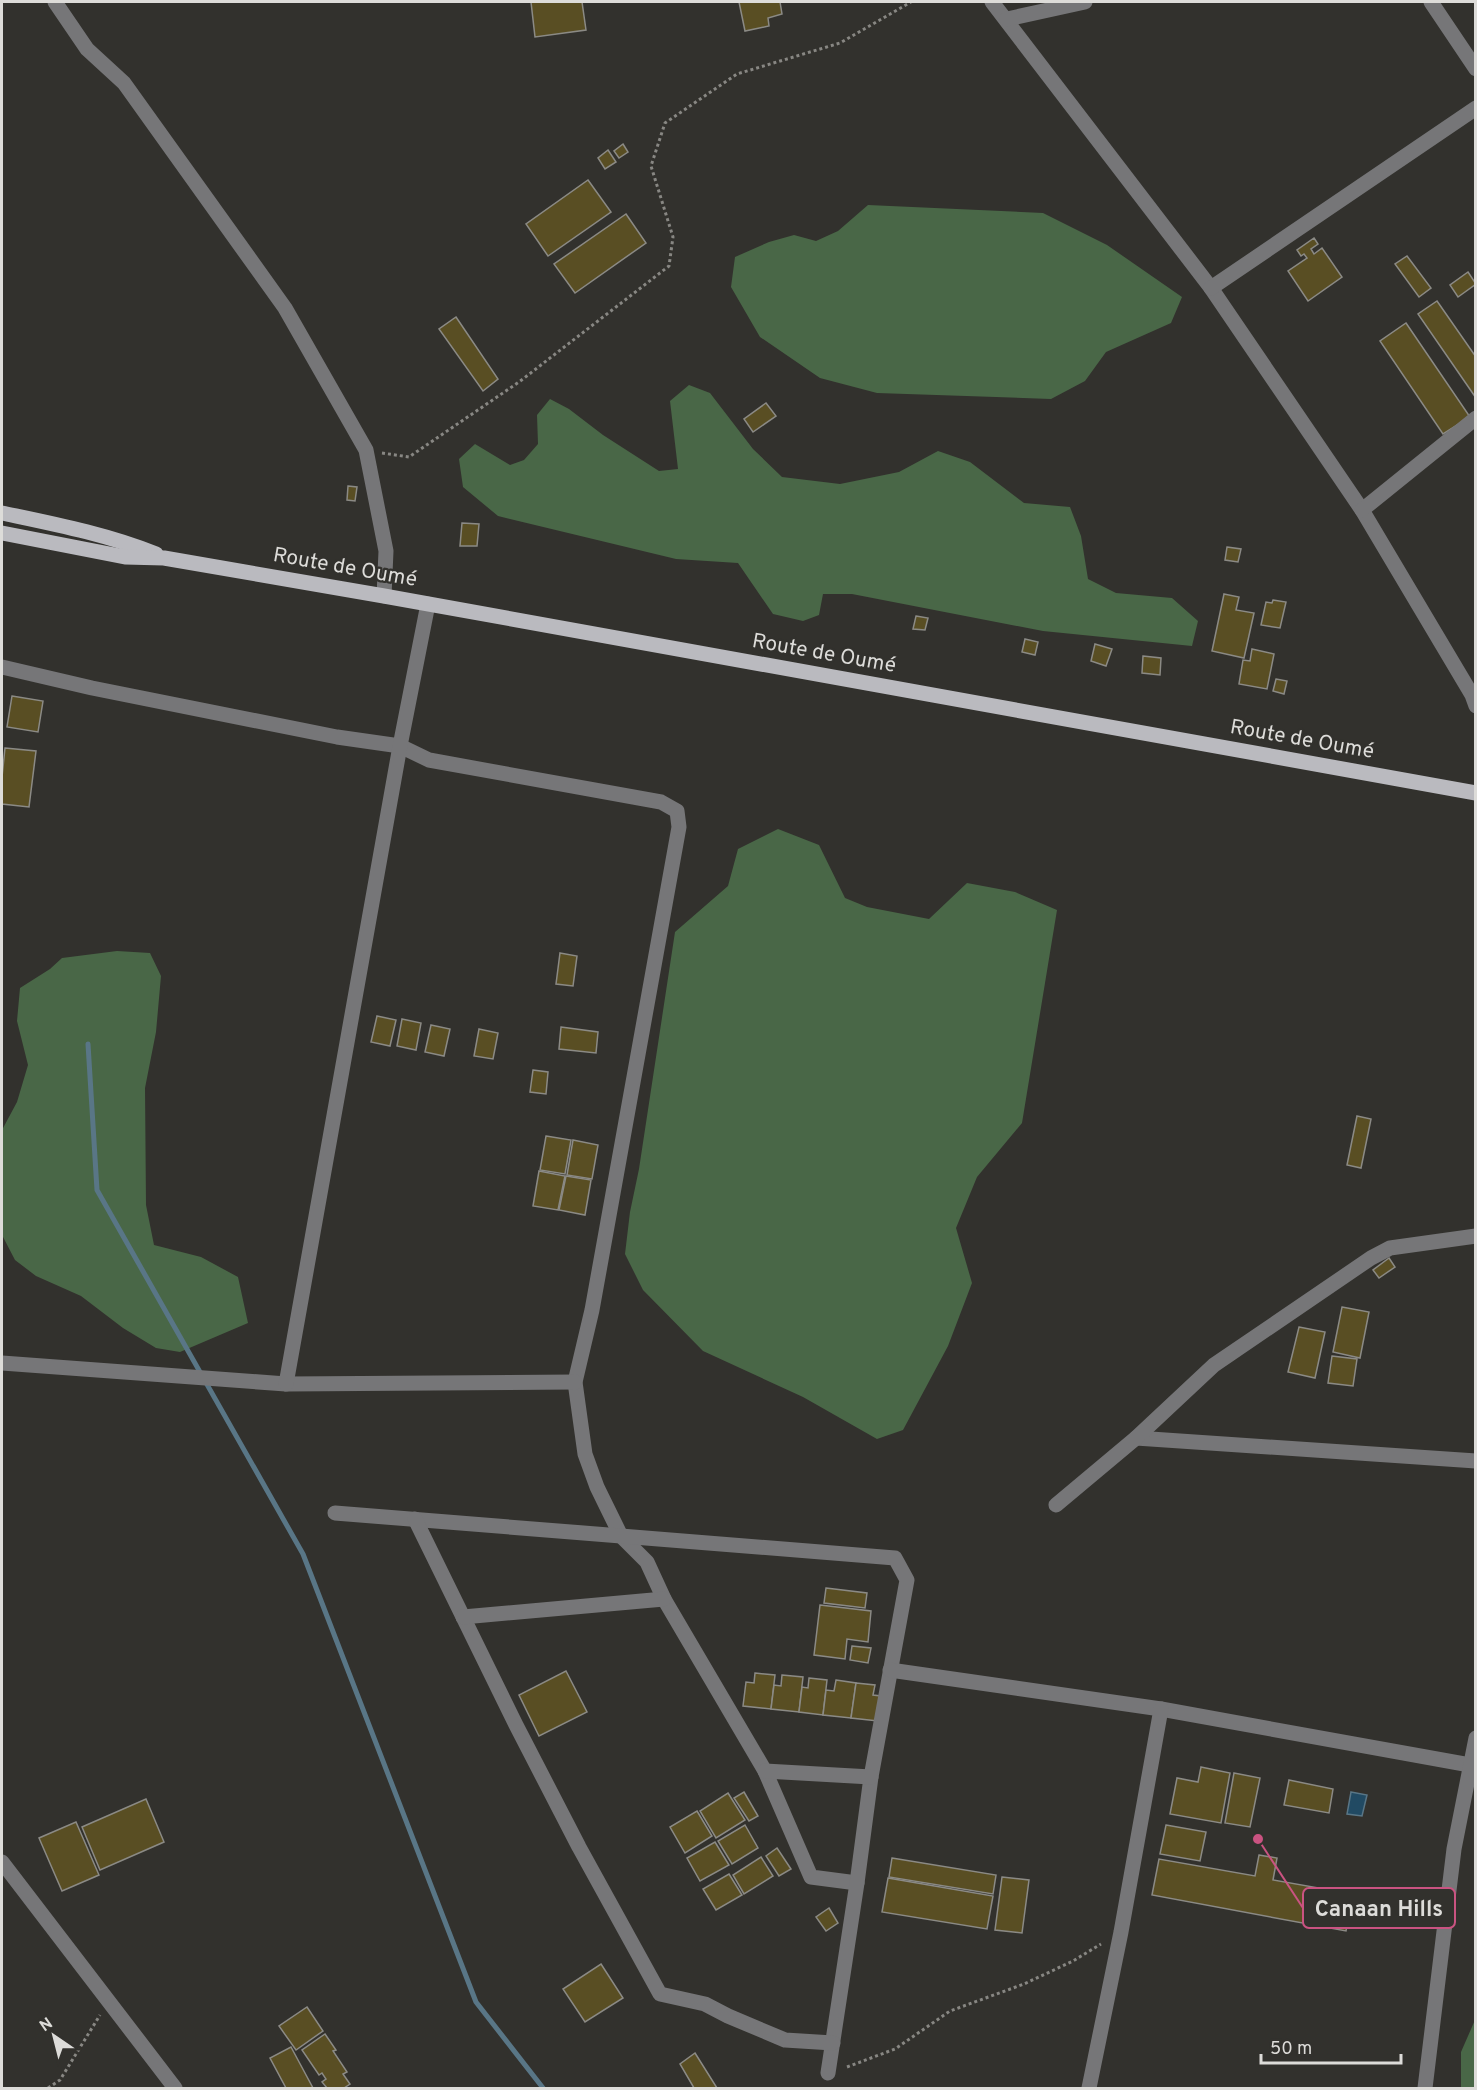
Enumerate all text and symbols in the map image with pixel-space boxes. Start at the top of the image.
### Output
street label: Route de Oumé [271,542,419,594]
street label: Route de Oumé [750,628,898,680]
street label: Route de Oumé [1228,714,1376,766]
callout: Canaan Hills [1303,1888,1455,1928]
text: Canaan Hills [1315,1897,1443,1924]
north arrow [24,2006,84,2066]
text: N [36,2014,57,2037]
scale bar [1261,2027,1400,2065]
text: 50 m [1270,2038,1312,2061]

